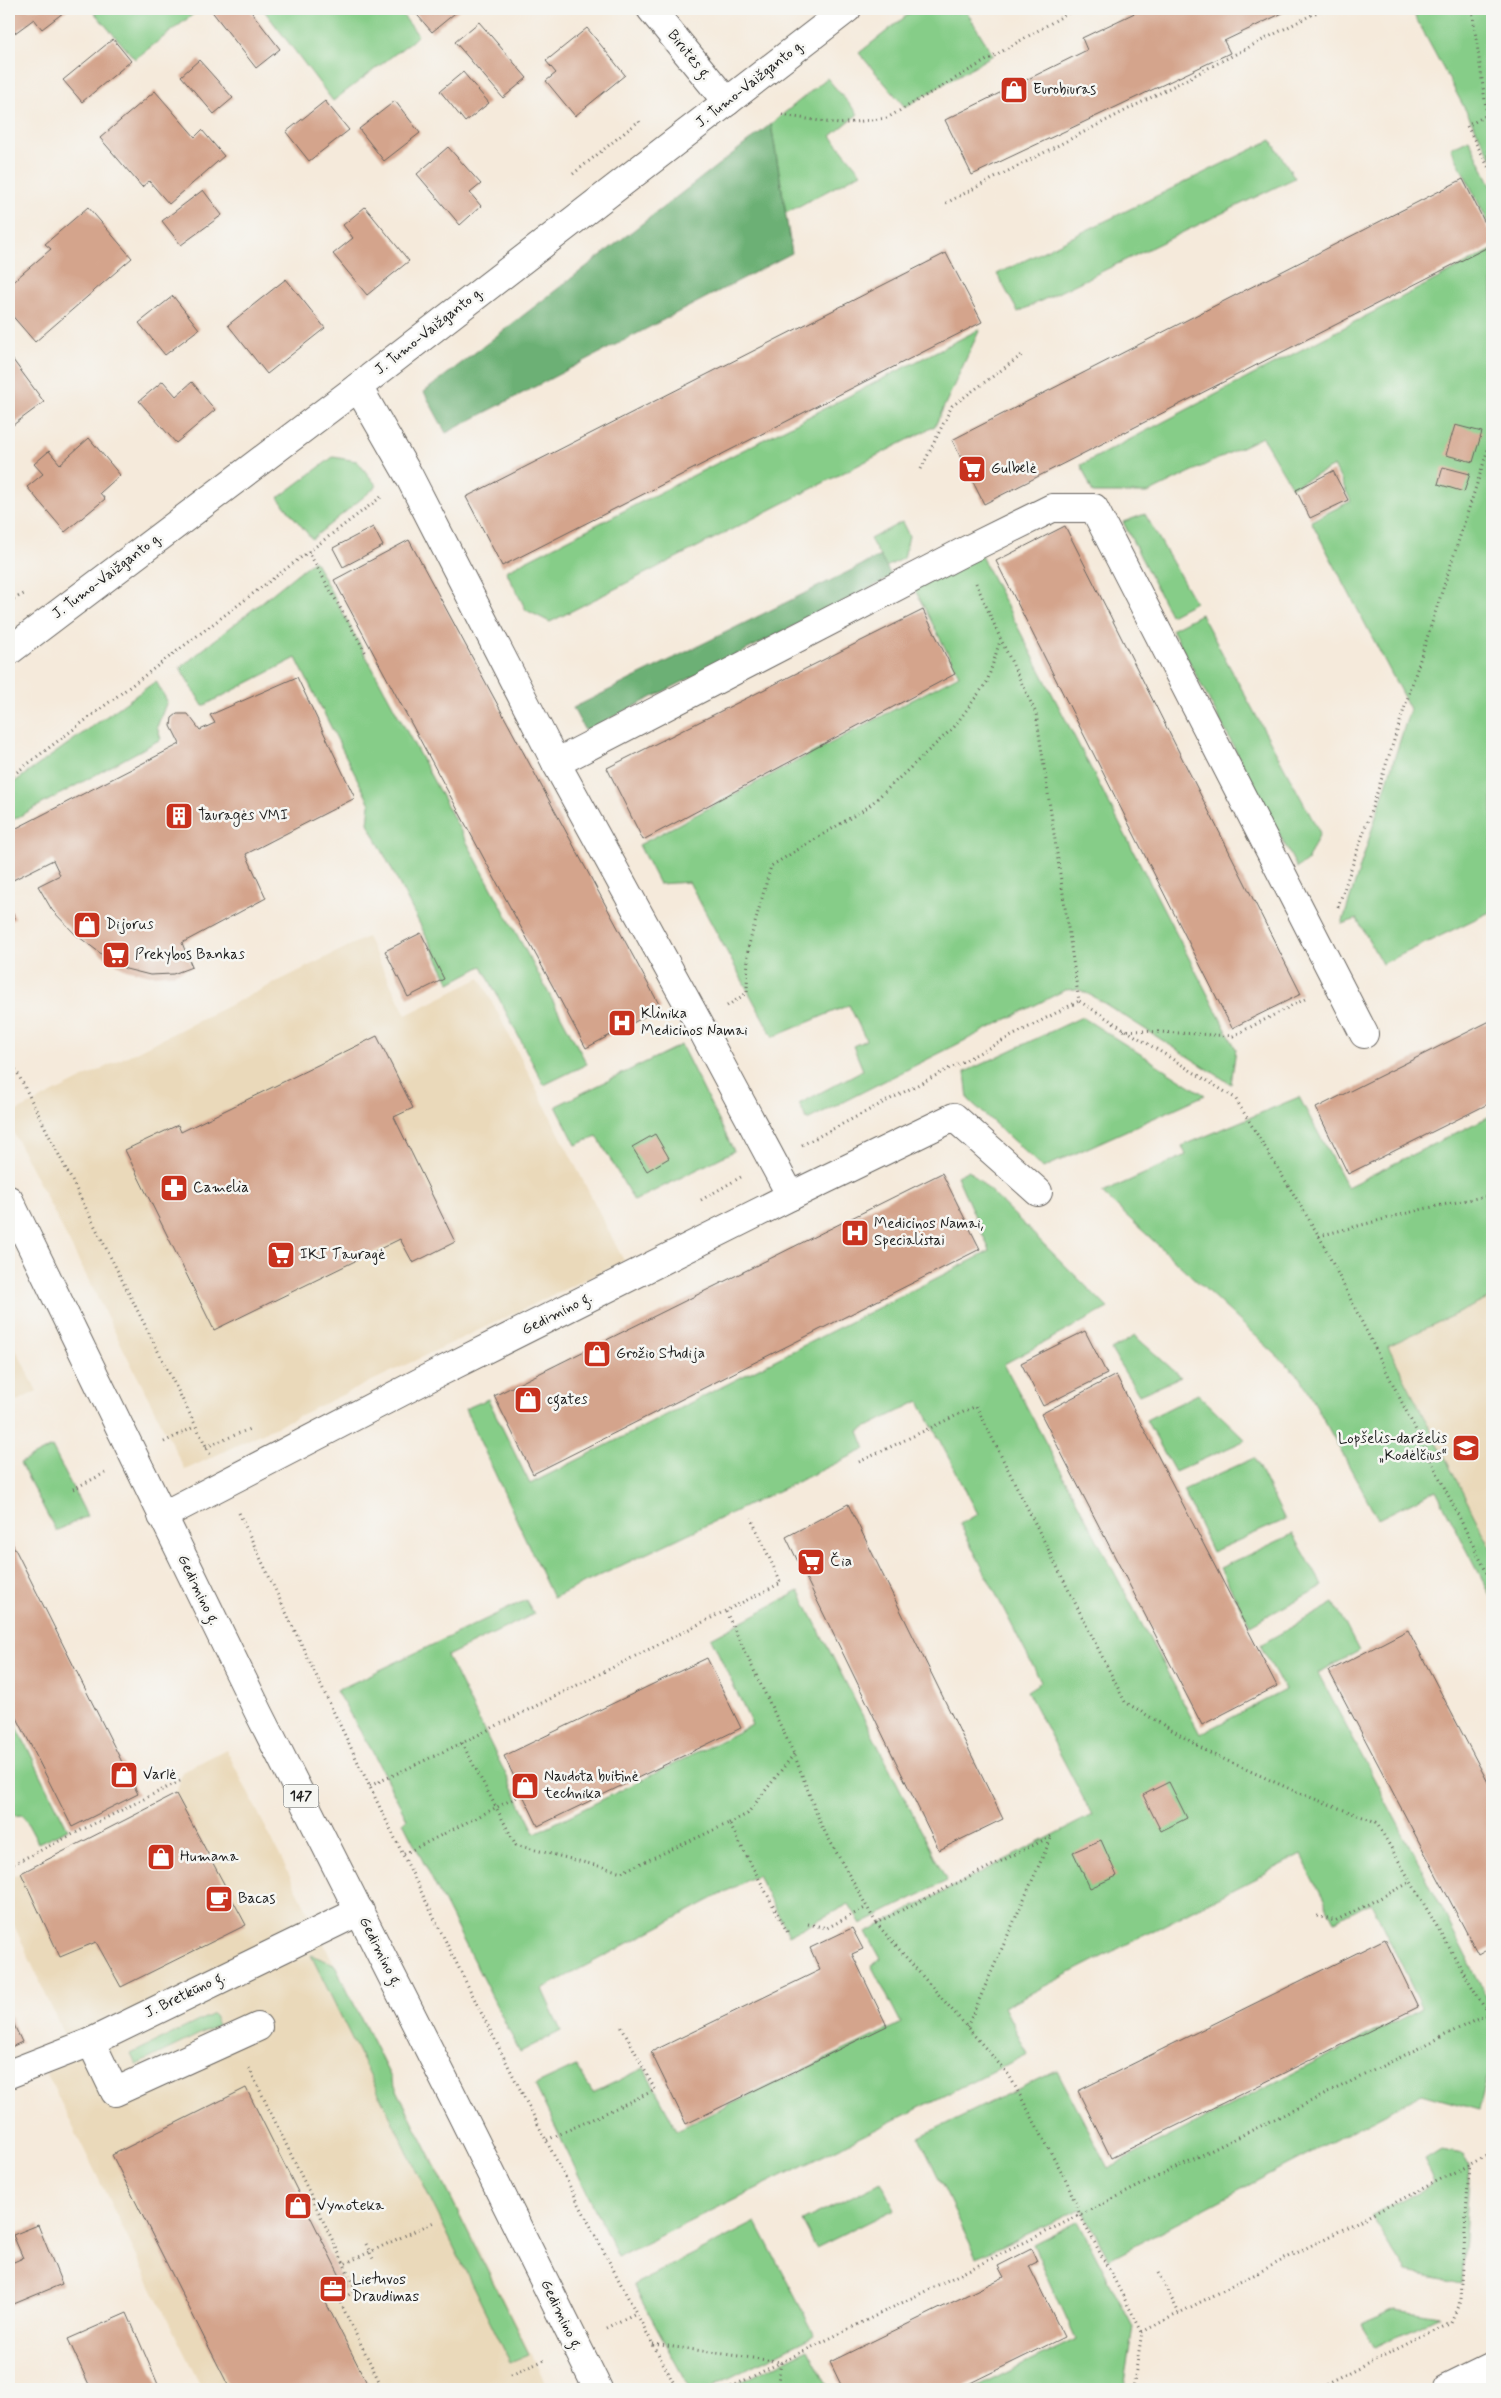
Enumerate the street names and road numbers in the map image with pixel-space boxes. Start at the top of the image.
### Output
street label: Birutės g. [662,26,715,85]
street label: J. Tumo-Vaižganto g. [692,35,808,133]
street label: J. Tumo-Vaižganto g. [371,282,487,380]
street label: J. Tumo-Vaižganto g. [48,528,166,624]
street label: Gedimino g. [519,1288,596,1341]
street label: Gedimino g. [171,1551,224,1629]
road number: 147 [284,1784,318,1808]
street label: Gedimino g. [353,1914,406,1991]
street label: J. Bretkūno g. [142,1967,229,2024]
street label: Gedimino g. [534,2276,587,2354]

